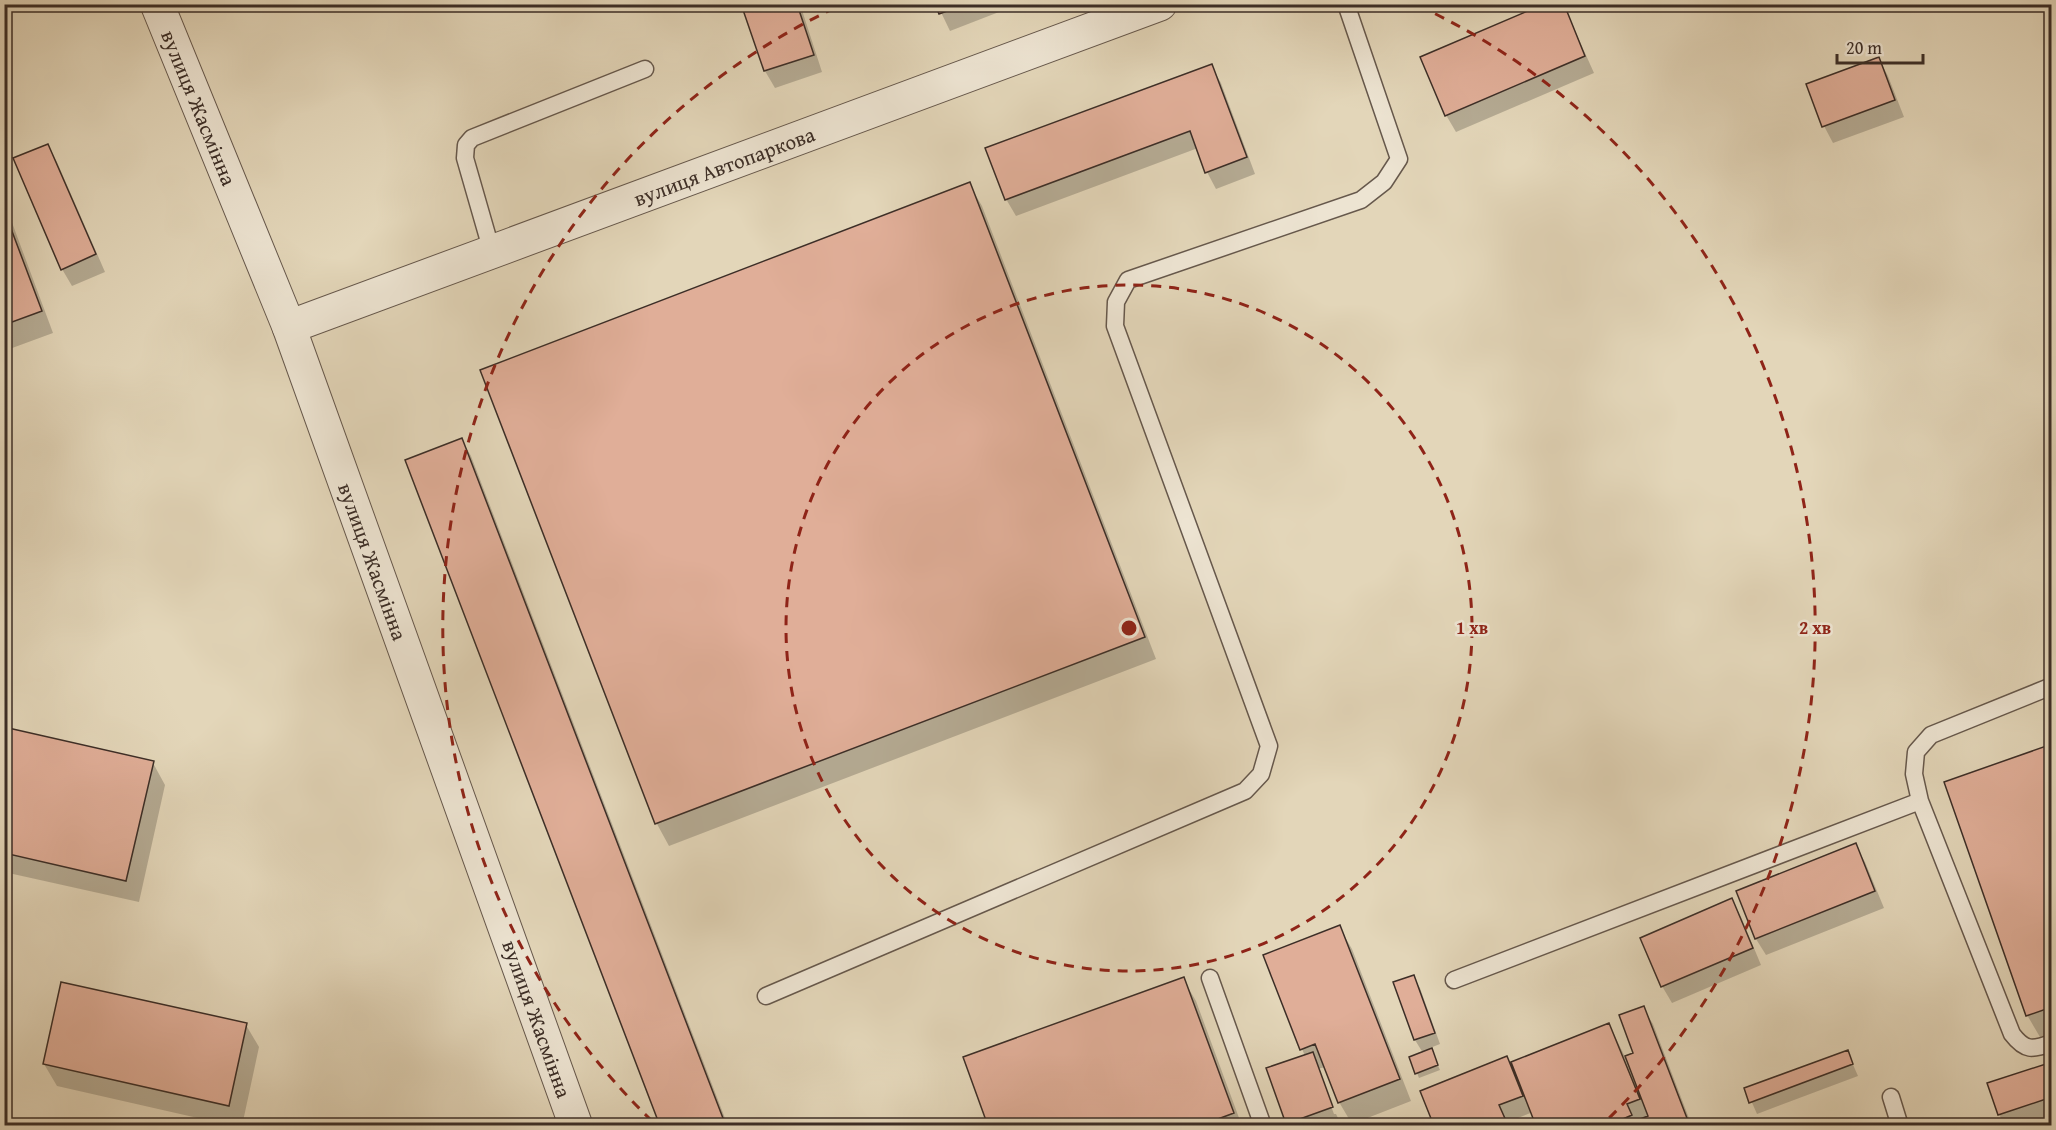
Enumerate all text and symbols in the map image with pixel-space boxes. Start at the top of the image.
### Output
street label: вулиця Жасмінна [154,25,245,190]
scale bar [1837,27,1922,65]
text: 20 m [1846,34,1882,61]
street label: вулиця Автопаркова [629,118,819,213]
street label: вулиця Жасмінна [331,478,416,645]
text: 1 хв [1456,614,1488,641]
text: 2 хв [1799,614,1831,641]
centre of rings [1119,618,1139,638]
street label: вулиця Жасмінна [495,936,580,1102]

